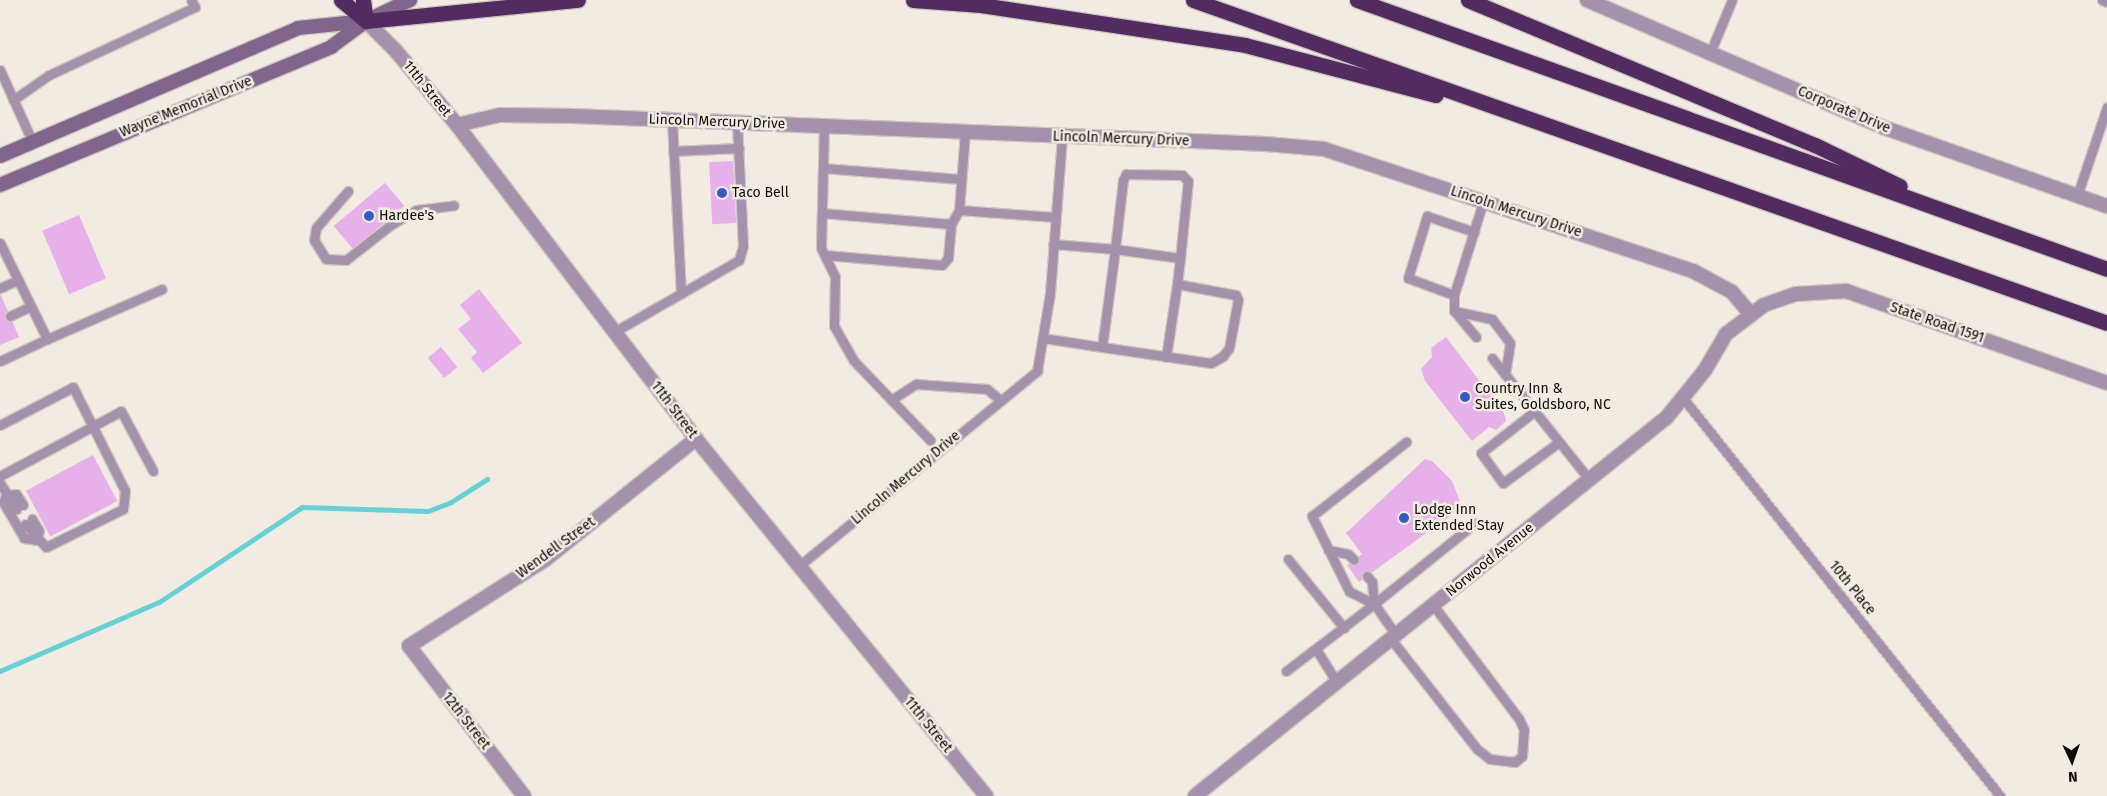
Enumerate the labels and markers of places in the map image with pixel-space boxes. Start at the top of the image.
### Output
place label: Taco Bell [732,185,789,201]
marker: Taco Bell [716,187,728,199]
place label: Hardee's [379,208,434,224]
marker: Hardee's [363,210,375,222]
place label: Country Inn & Suites, Goldsboro, NC [1475,381,1611,414]
marker: Country Inn & Suites, Goldsboro, NC [1459,391,1471,403]
place label: Lodge Inn Extended Stay [1414,502,1504,534]
marker: Lodge Inn Extended Stay [1398,512,1410,524]

